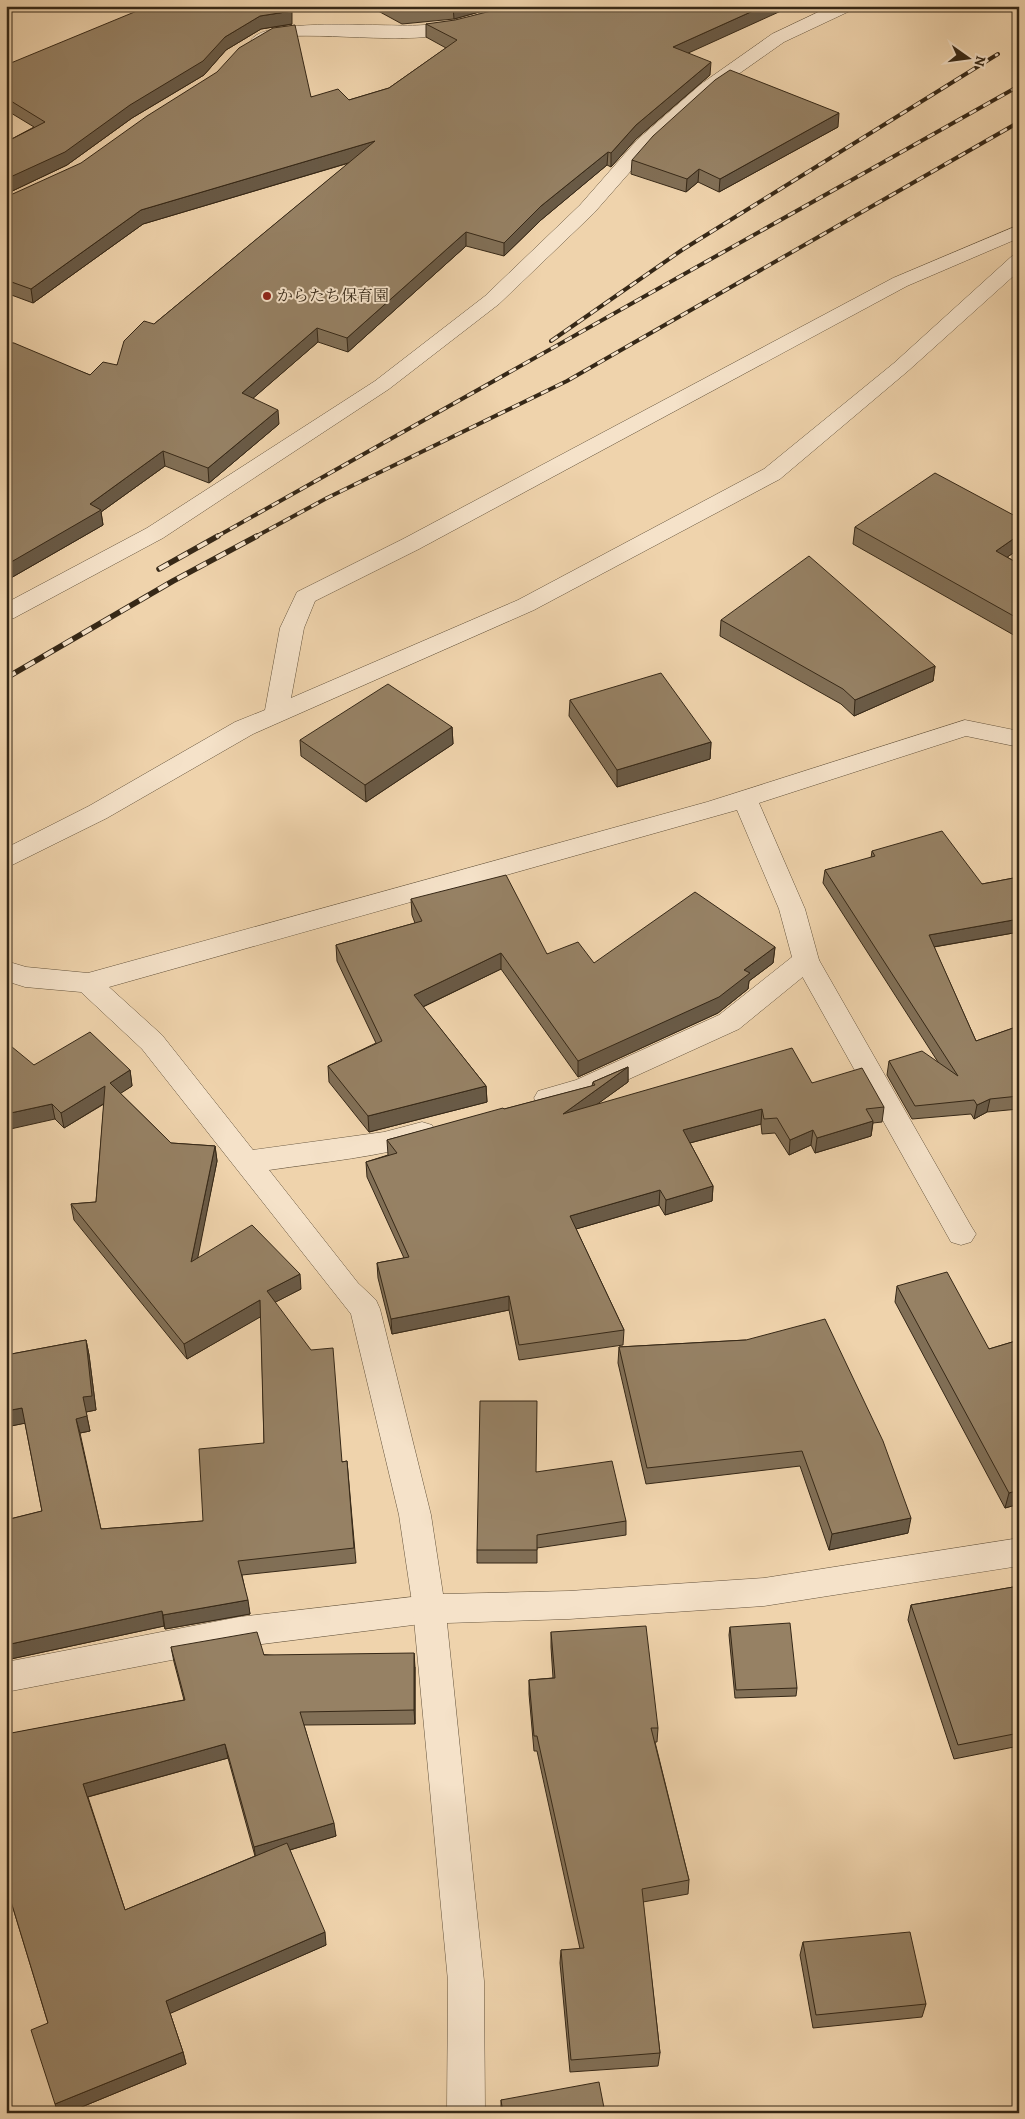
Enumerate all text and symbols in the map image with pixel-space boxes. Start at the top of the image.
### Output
north arrow [942,32,992,82]
text: N [970,54,991,68]
place label: からたち保育園 [277,285,389,307]
marker: からたち保育園 [261,290,273,302]

